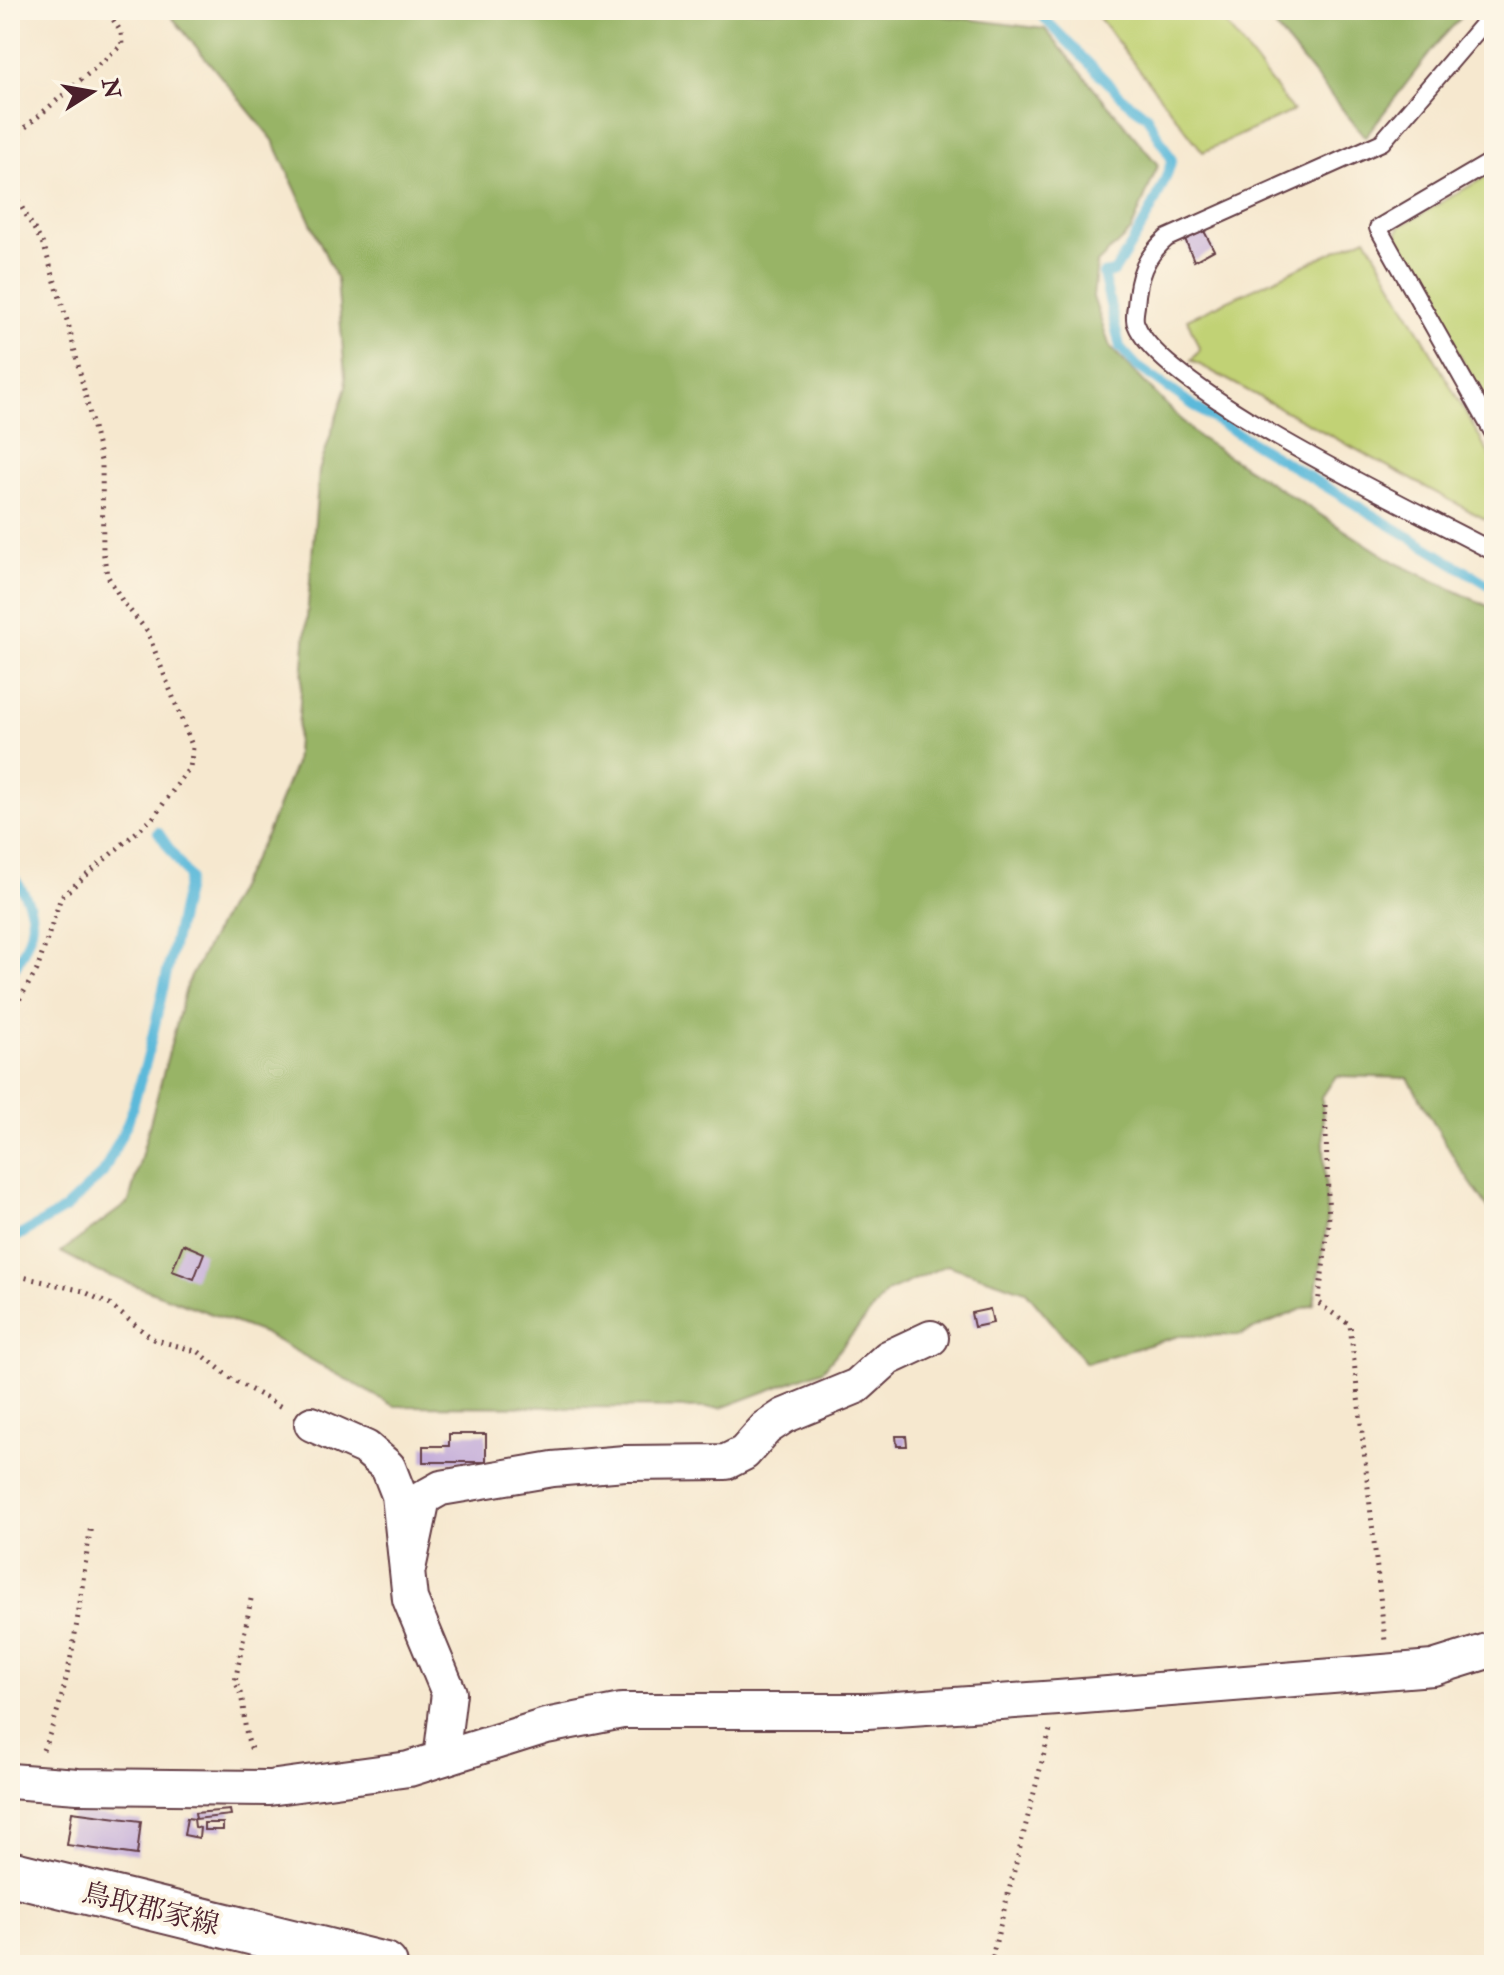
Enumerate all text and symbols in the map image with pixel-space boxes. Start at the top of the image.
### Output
north arrow [52,52,132,132]
text: N [95,75,126,101]
street label: 鳥取郡家線 [78,1876,223,1943]

